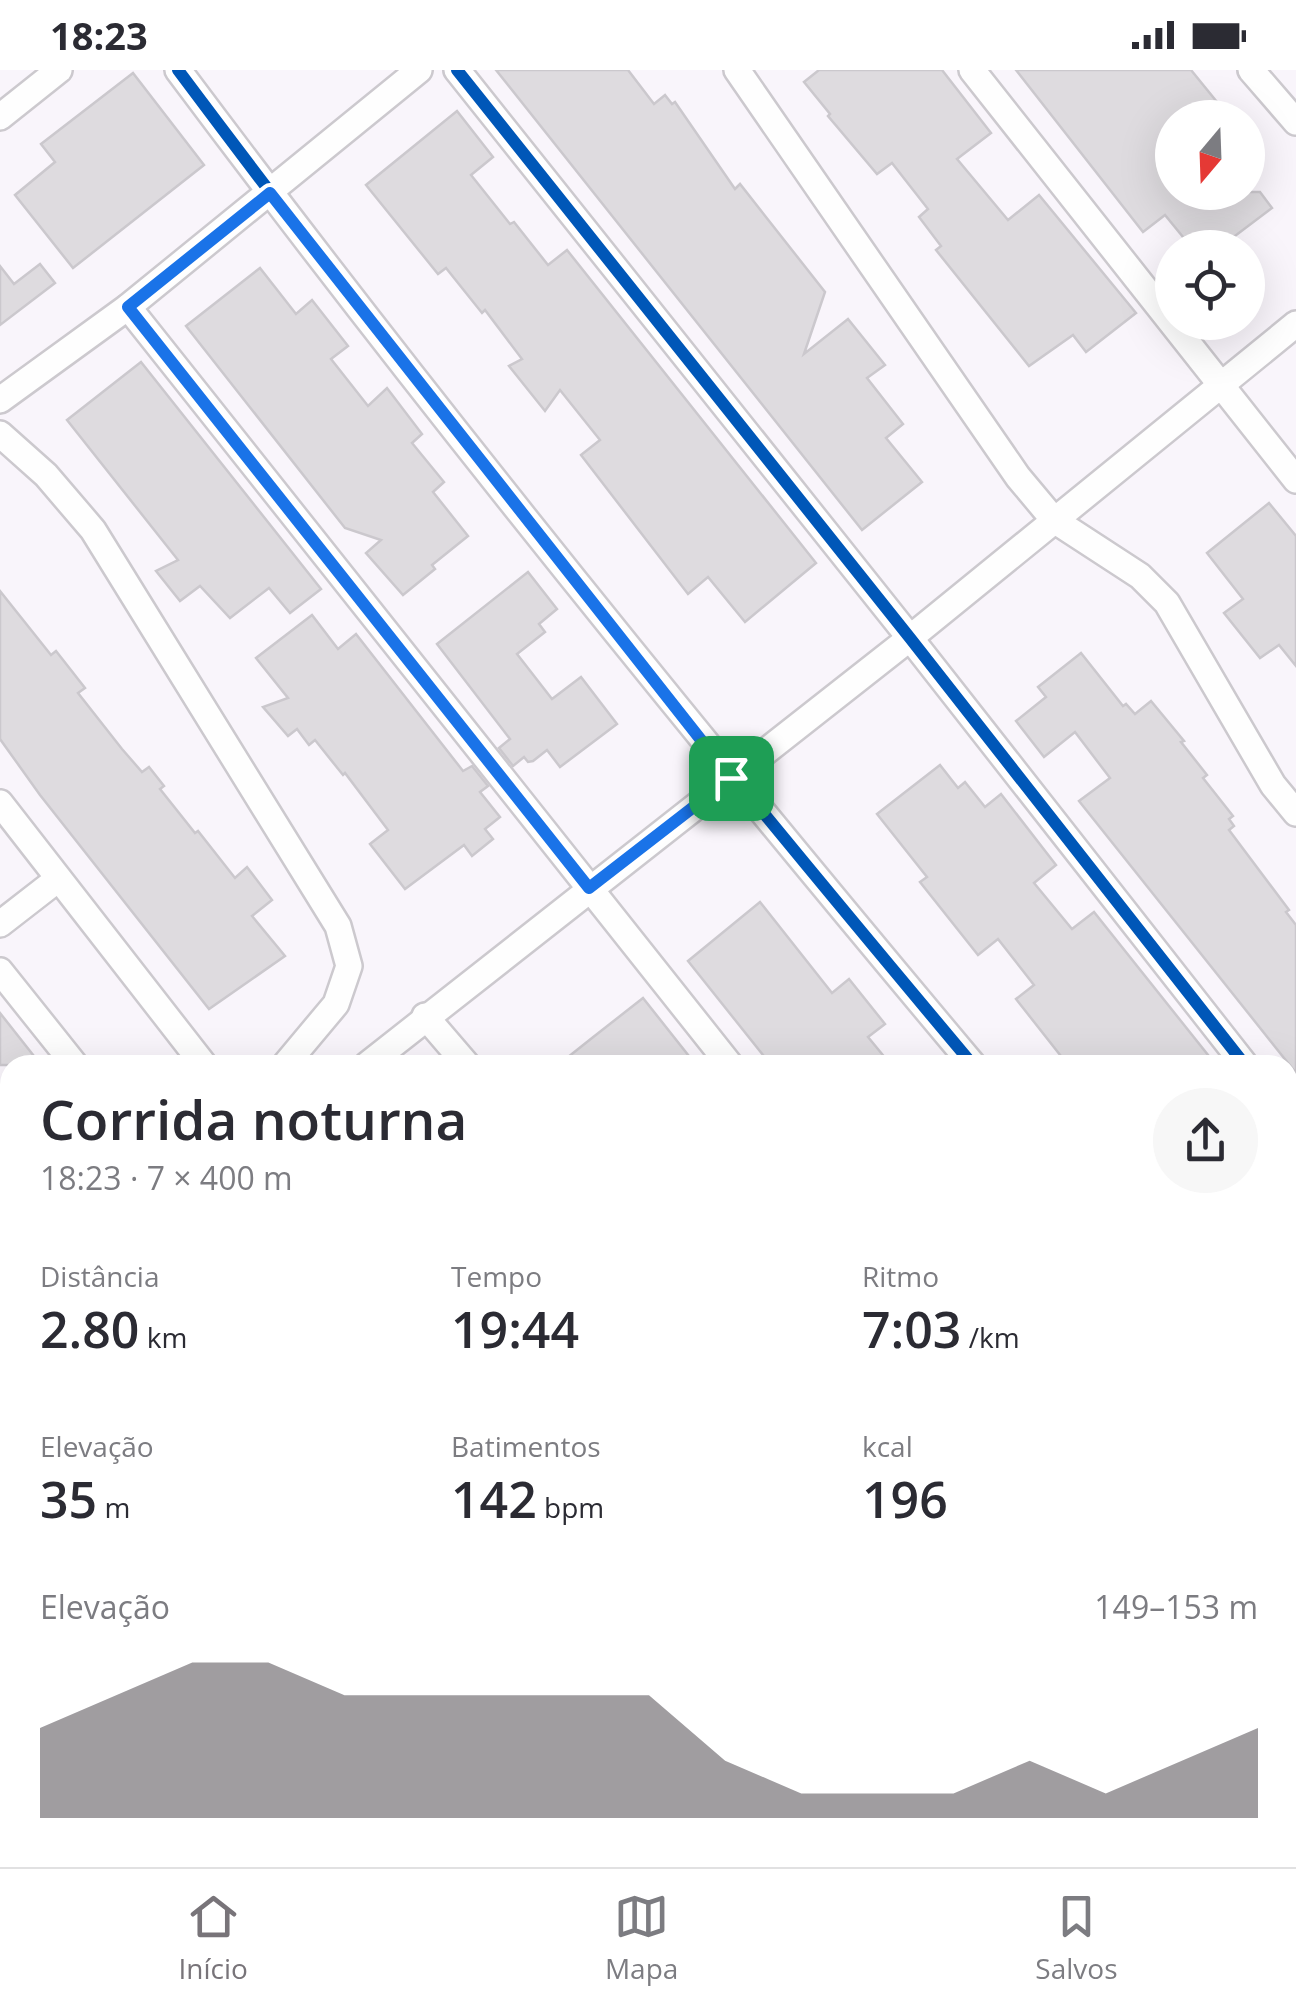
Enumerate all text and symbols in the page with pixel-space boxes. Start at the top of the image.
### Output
text: 18:23 [50,9,148,61]
north arrow [1155,100,1265,210]
map controls [1155,100,1265,340]
button: locate [1155,230,1265,340]
pin [689,736,774,821]
icon: arrive [704,751,759,806]
text: Corrida noturna [40,1081,467,1156]
button: share [1153,1088,1258,1193]
text: 18:23 · 7 × 400 m [40,1156,293,1199]
text: Distância [40,1257,159,1295]
text: Tempo [451,1257,542,1295]
text: Ritmo [862,1257,939,1295]
text: 2.80 [40,1295,139,1363]
text: 19:44 [451,1295,579,1363]
text: 7:03 [862,1295,961,1363]
text: km [139,1318,187,1356]
text: /km [961,1318,1020,1356]
text: Elevação [40,1427,154,1465]
text: Batimentos [451,1427,601,1465]
text: kcal [862,1427,913,1465]
text: 35 [40,1465,97,1533]
text: 142 [451,1465,537,1533]
text: 196 [862,1465,948,1533]
text: m [97,1488,130,1526]
text: bpm [537,1488,604,1526]
text: Elevação [40,1585,170,1628]
text: 149–153 m [1094,1585,1258,1628]
tab: Início [179,1889,248,1987]
tab: Mapa [605,1889,678,1987]
tab: Salvos [1035,1889,1117,1987]

